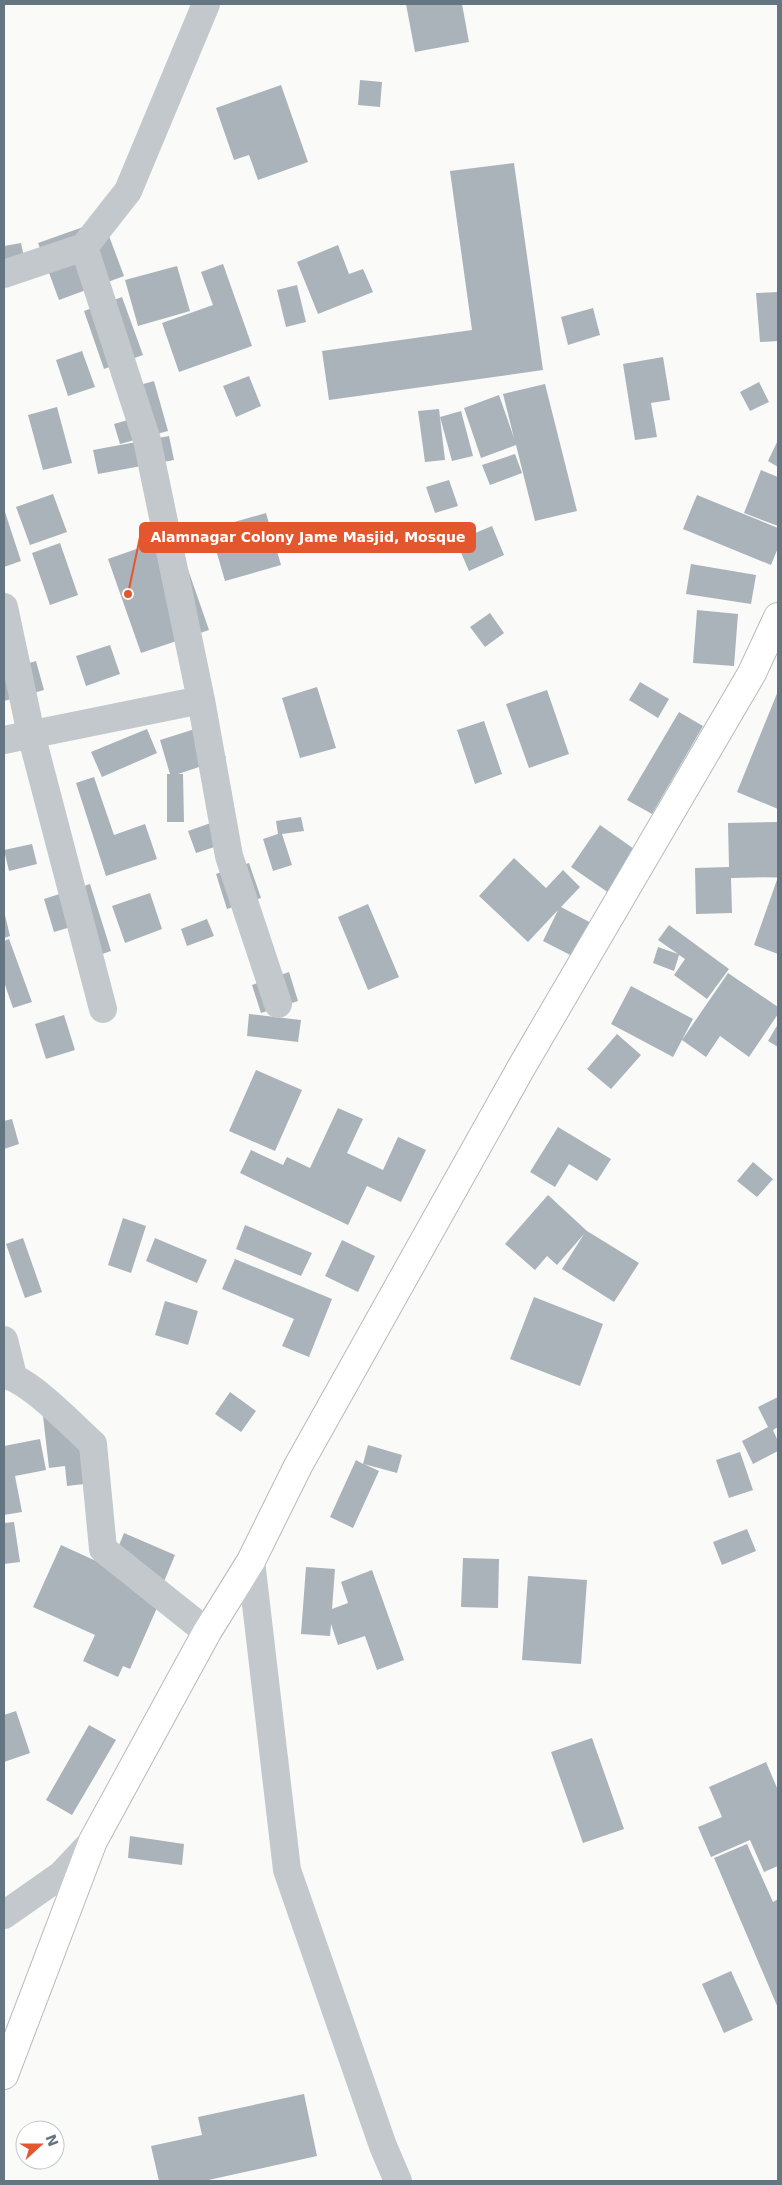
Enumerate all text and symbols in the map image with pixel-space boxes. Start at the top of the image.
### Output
callout: Alamnagar Colony Jame Masjid, Mosque [140,523,475,552]
text: Alamnagar Colony Jame Masjid, Mosque [150,529,466,545]
north arrow [15,2120,65,2170]
text: N [43,2132,62,2149]

